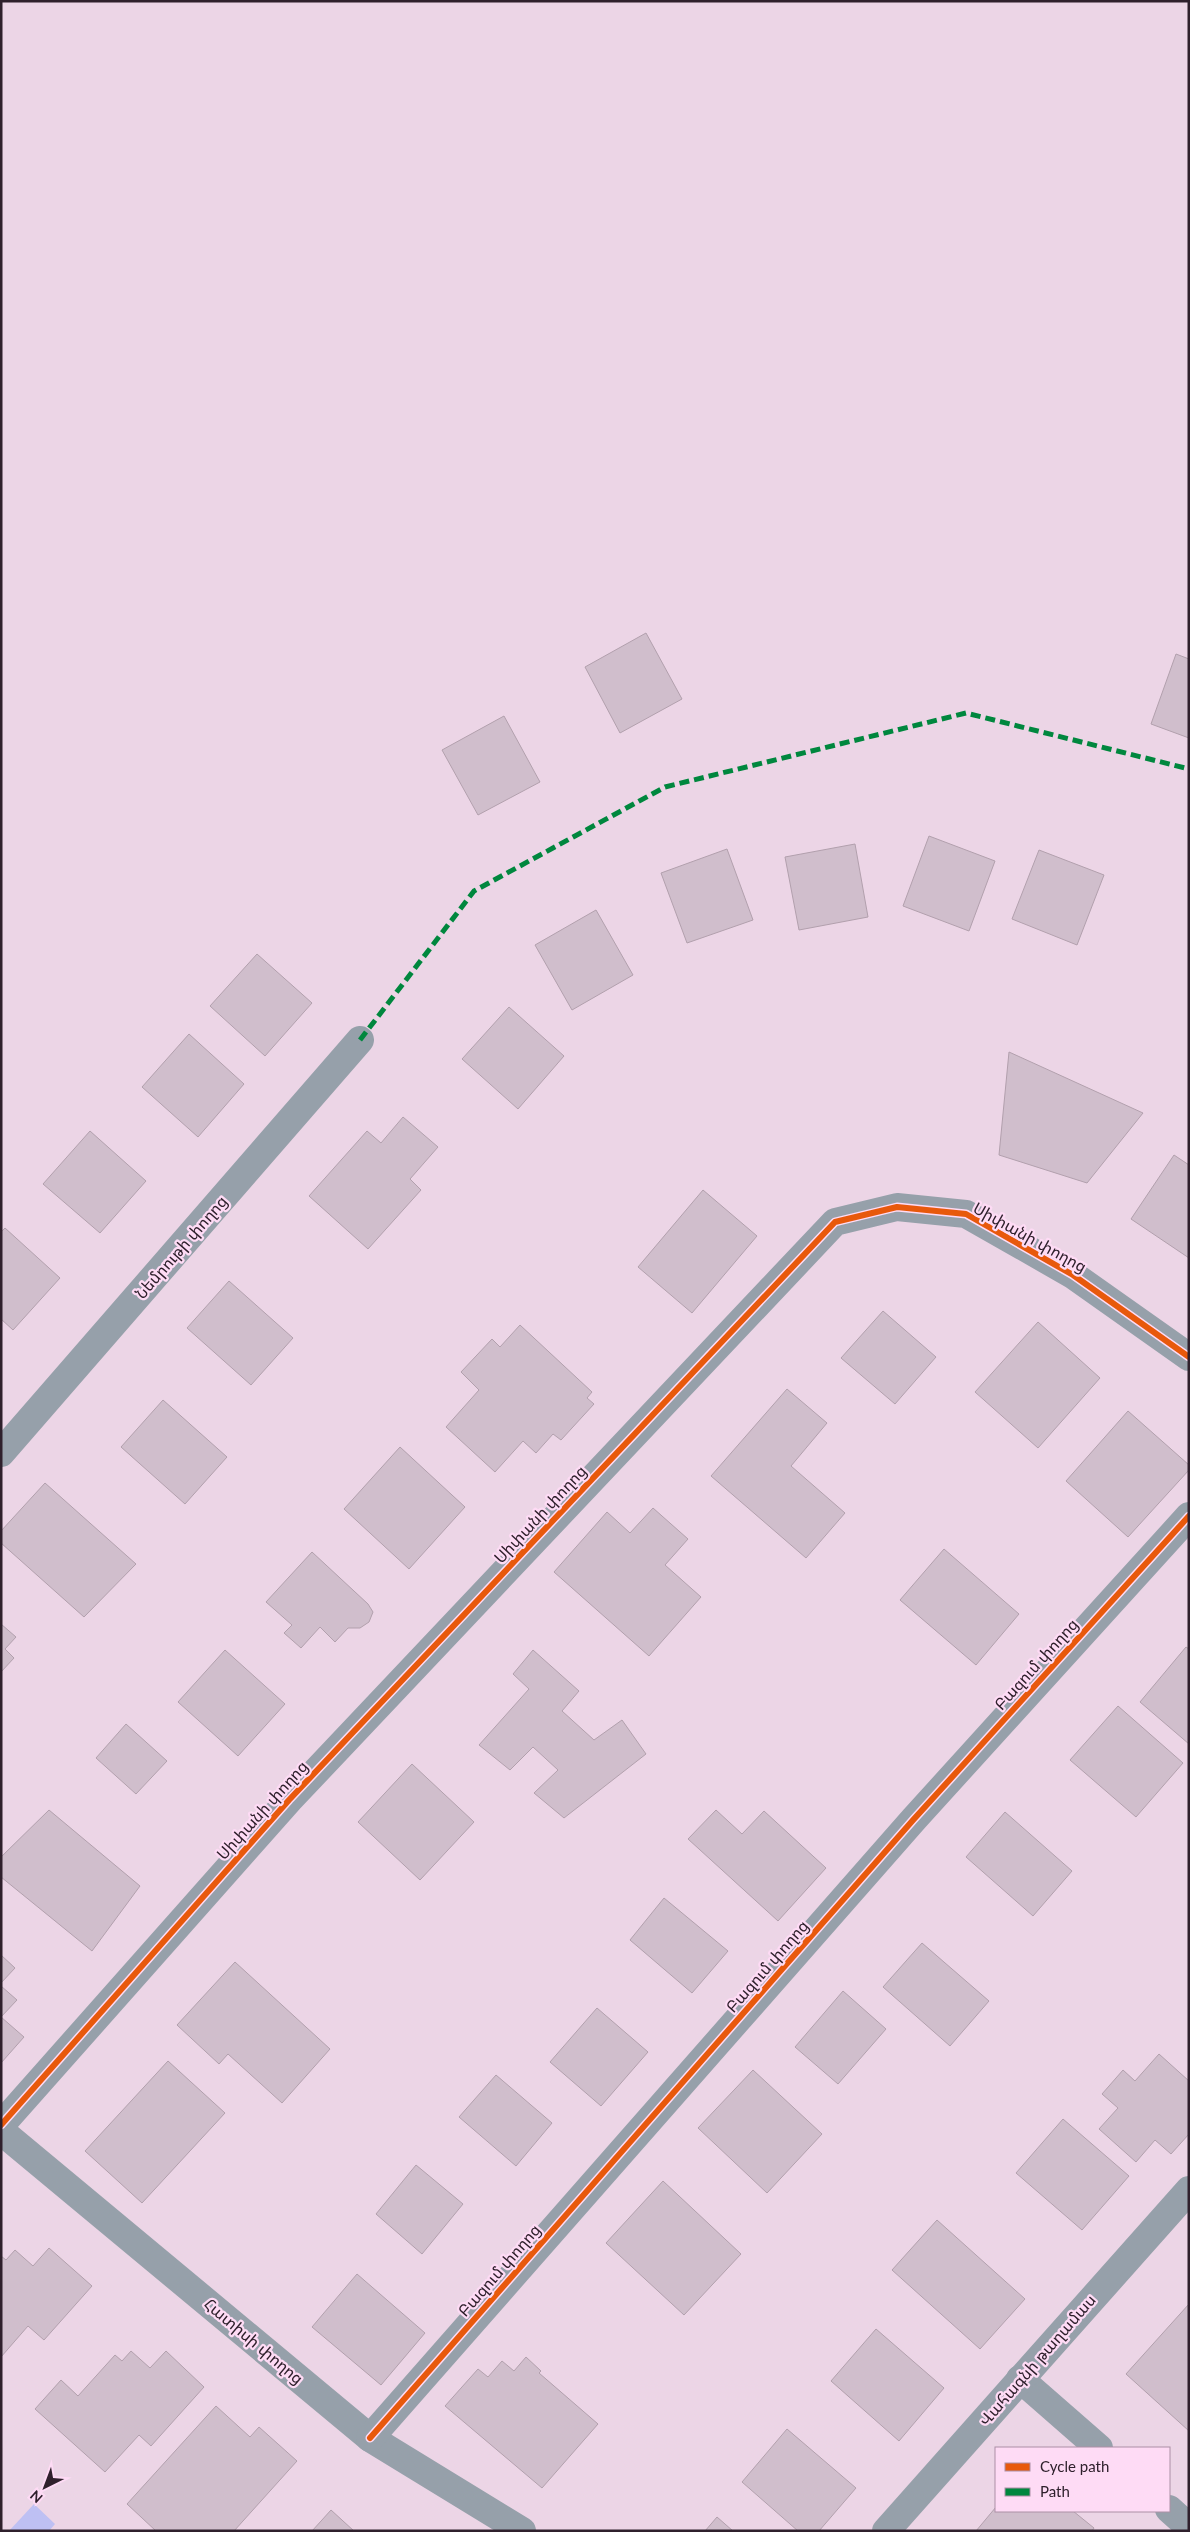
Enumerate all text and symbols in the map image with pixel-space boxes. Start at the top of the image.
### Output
street label: Նեմրութի փողոց [131,1191,231,1303]
street label: Սիփանի փողոց [970,1198,1090,1276]
street label: Սիփանի փողոց [489,1461,591,1567]
street label: Բազում փողոց [990,1614,1082,1714]
street label: Սիփանի փողոց [212,1756,312,1864]
street label: Բազում փողոց [721,1916,813,2016]
street label: Բազում փողոց [453,2220,545,2320]
street label: Վահագնի թաղամաս [974,2290,1100,2430]
street label: Հատիսի փողոց [200,2294,308,2388]
legend [995,2447,1170,2512]
text: Cycle path [1040,2457,1109,2475]
north arrow [20,2462,70,2512]
text: Path [1040,2482,1070,2500]
text: N [26,2487,46,2507]

